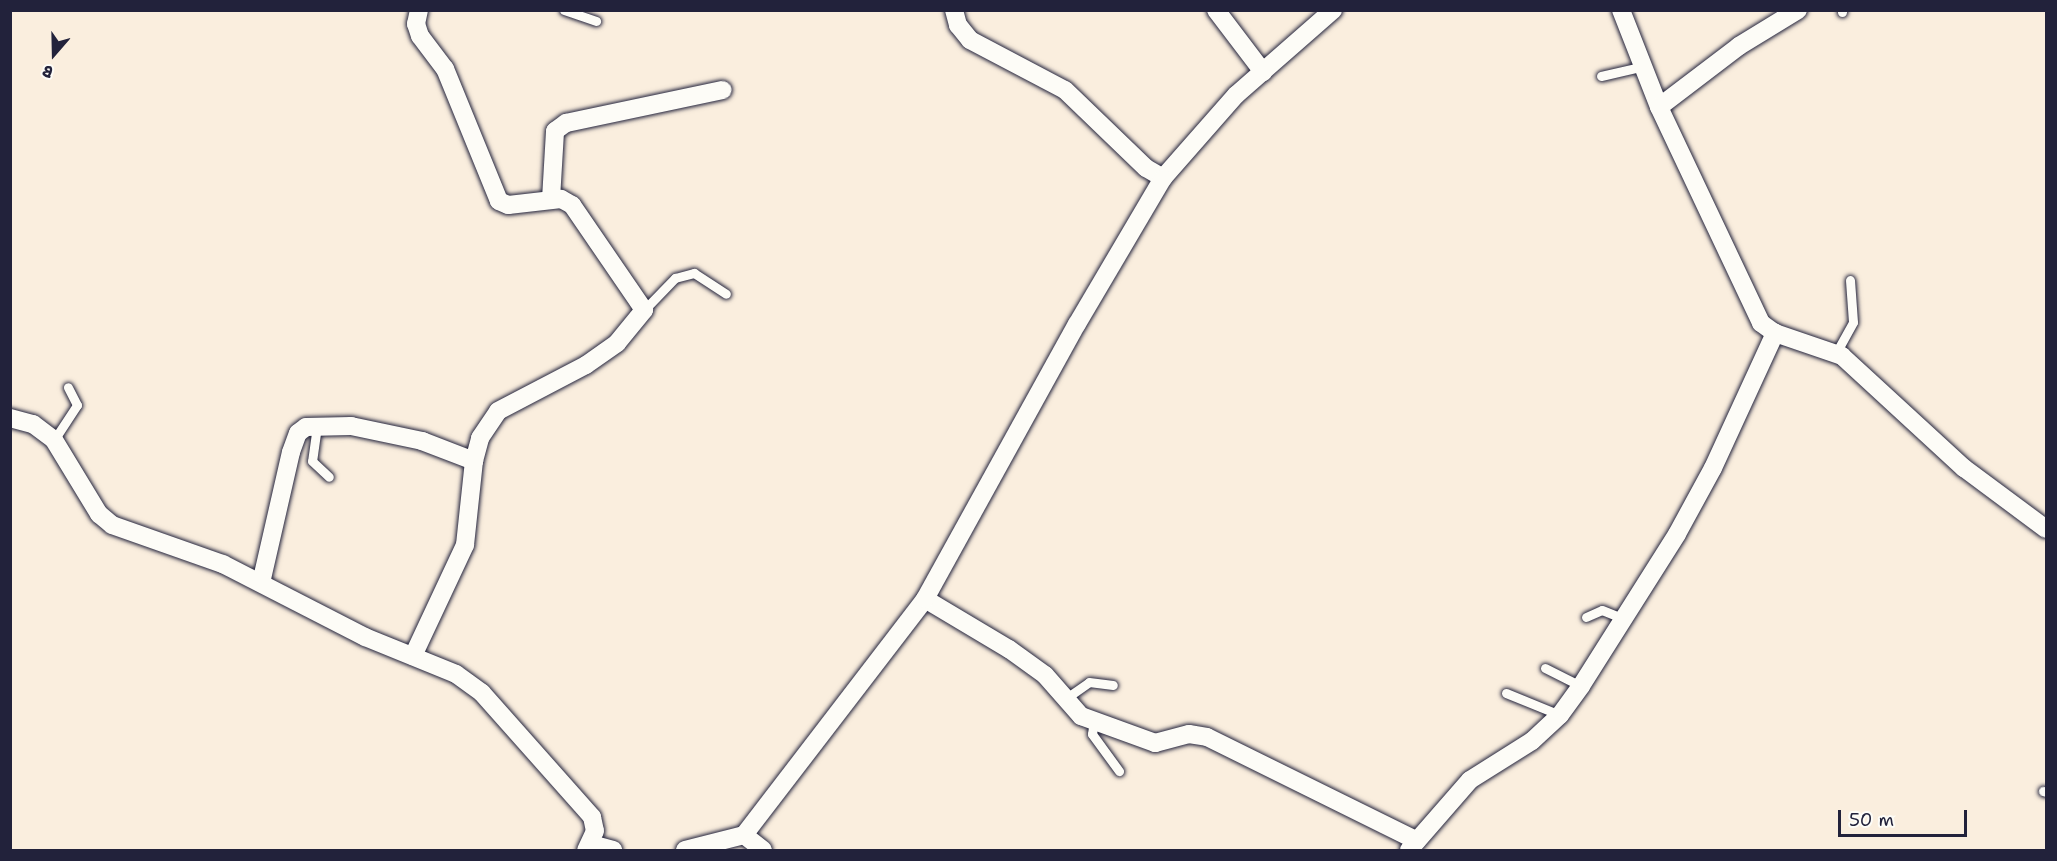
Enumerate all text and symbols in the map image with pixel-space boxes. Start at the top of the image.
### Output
north arrow [24,24,84,84]
text: B [39,60,56,83]
scale bar [1841,798,1970,836]
text: 50 m [1849,808,1894,832]

